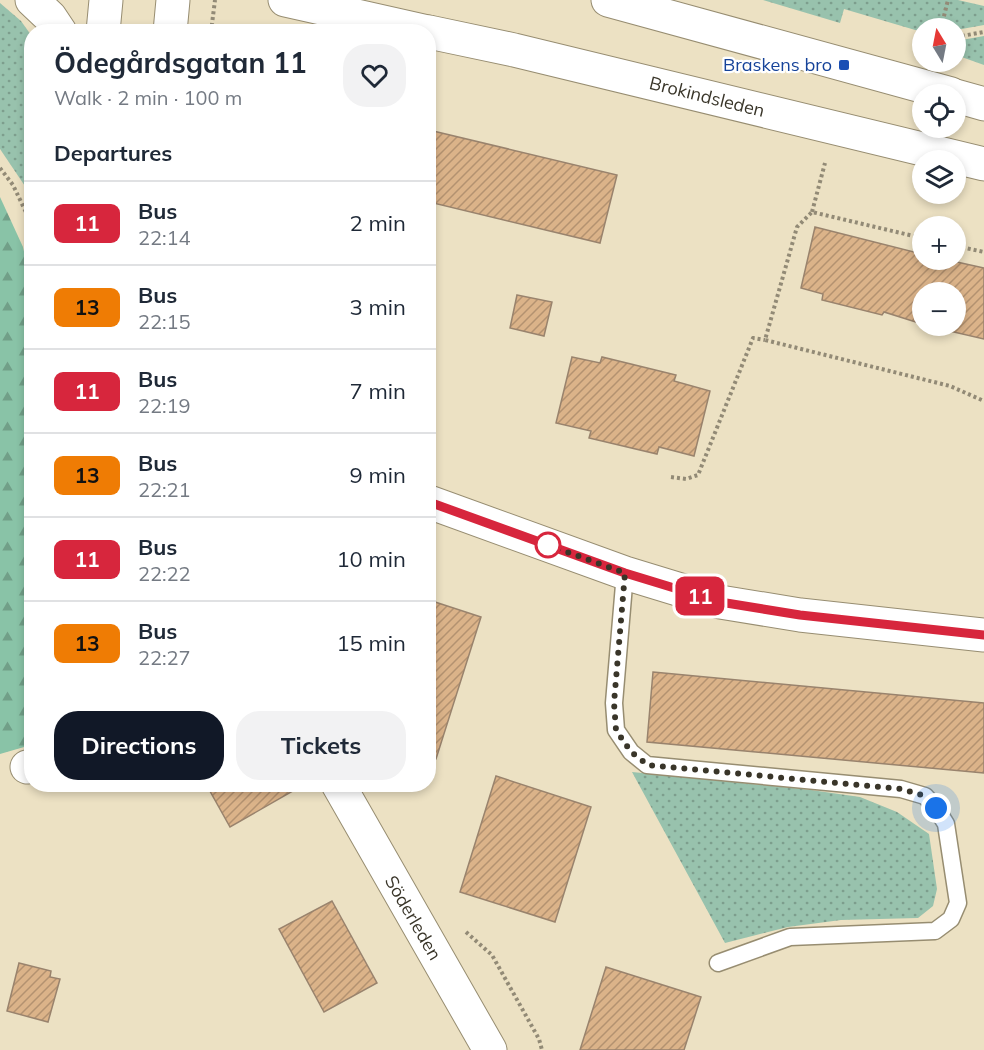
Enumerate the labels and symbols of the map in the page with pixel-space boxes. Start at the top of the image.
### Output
north arrow [912,18,966,72]
place label: Braskens bro [723,53,832,76]
marker: Braskens bro [837,58,851,72]
street label: Brokindsleden [647,71,767,122]
unlabelled marker [535,532,561,558]
line badge: 11 [673,576,727,616]
your location [921,793,951,823]
street label: Söderleden [380,871,447,964]

